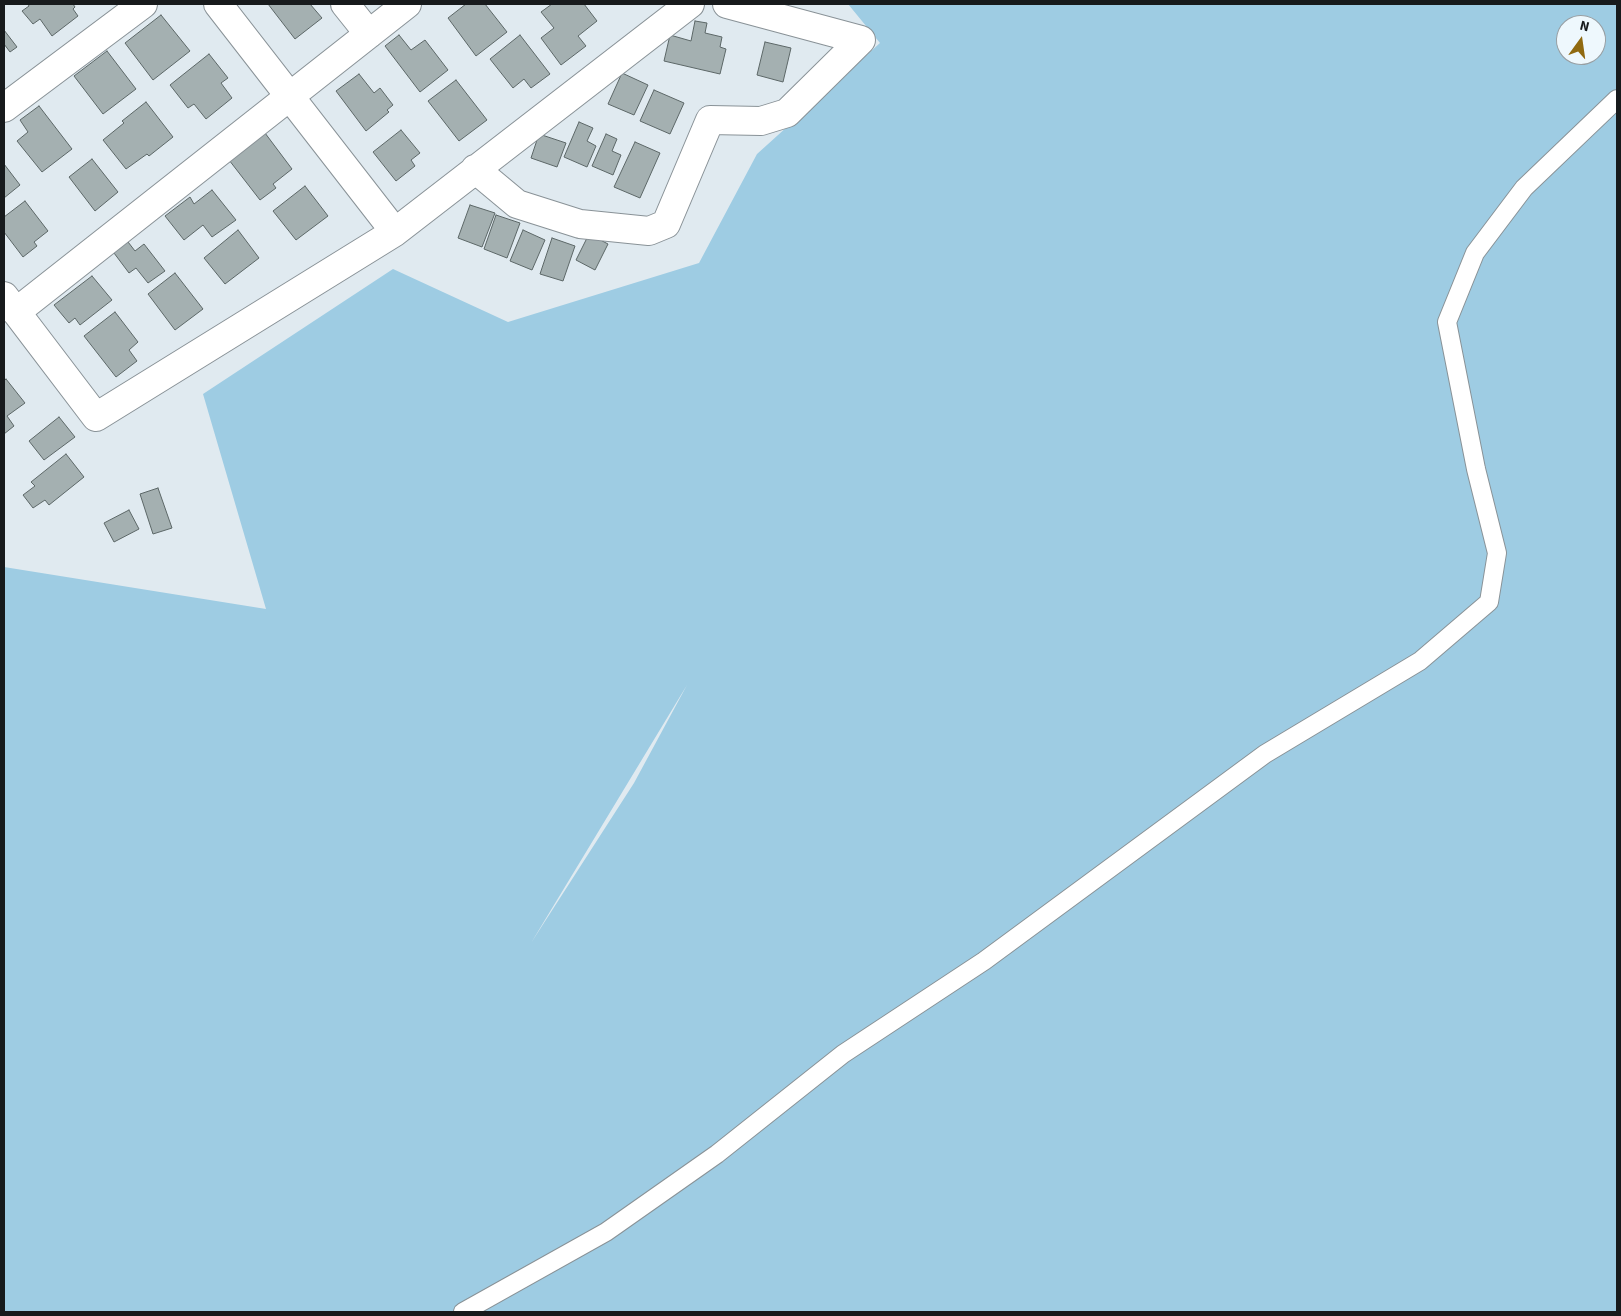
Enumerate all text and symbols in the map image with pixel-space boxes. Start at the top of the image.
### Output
north arrow [1556,15,1606,65]
text: N [1577,16,1591,37]

